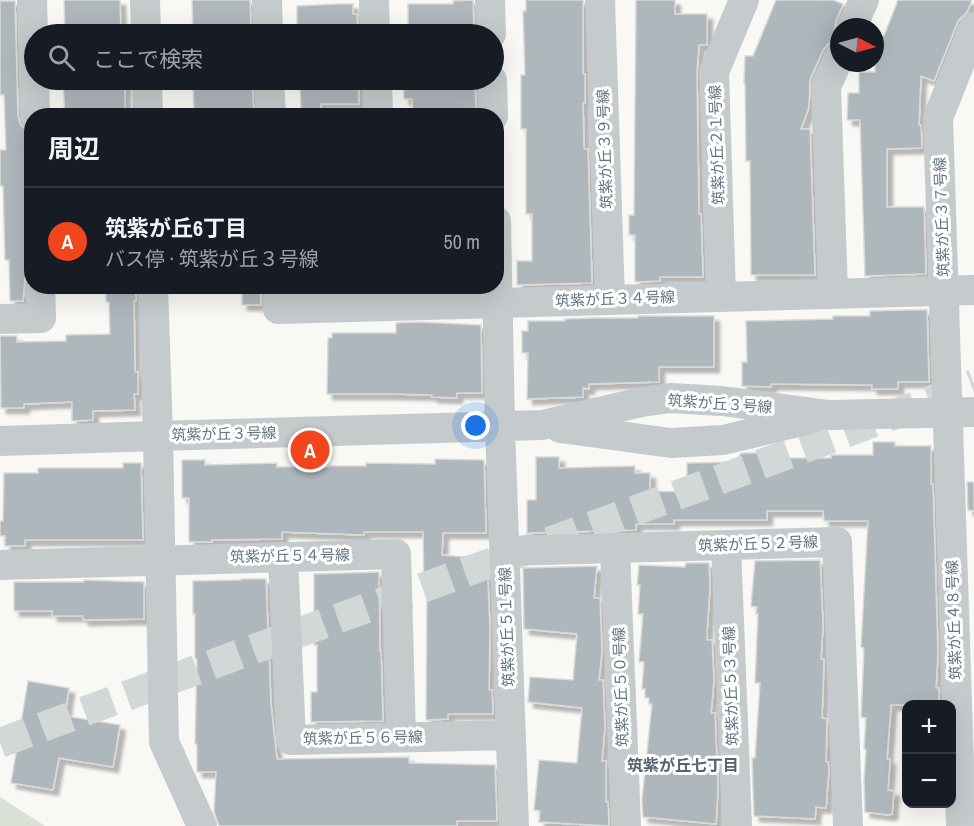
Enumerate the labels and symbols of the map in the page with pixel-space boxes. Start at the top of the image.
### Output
north arrow [830,18,884,72]
street label: 筑紫が丘２１号線 [704,85,729,205]
street label: 筑紫が丘３９号線 [592,89,617,209]
street label: 筑紫が丘３７号線 [929,157,954,277]
street label: 筑紫が丘３４号線 [555,286,675,311]
street label: 筑紫が丘３号線 [667,389,773,418]
your location [461,411,490,440]
street label: 筑紫が丘３号線 [171,422,277,445]
pin: A [290,428,330,472]
street label: 筑紫が丘５２号線 [698,531,818,556]
street label: 筑紫が丘５４号線 [230,544,350,567]
street label: 筑紫が丘４８号線 [941,560,966,680]
street label: 筑紫が丘５１号線 [494,567,519,687]
street label: 筑紫が丘５３号線 [718,626,743,746]
street label: 筑紫が丘５０号線 [608,627,633,747]
street label: 筑紫が丘５６号線 [303,726,423,749]
district label: 筑紫が丘七丁目 [627,754,739,776]

